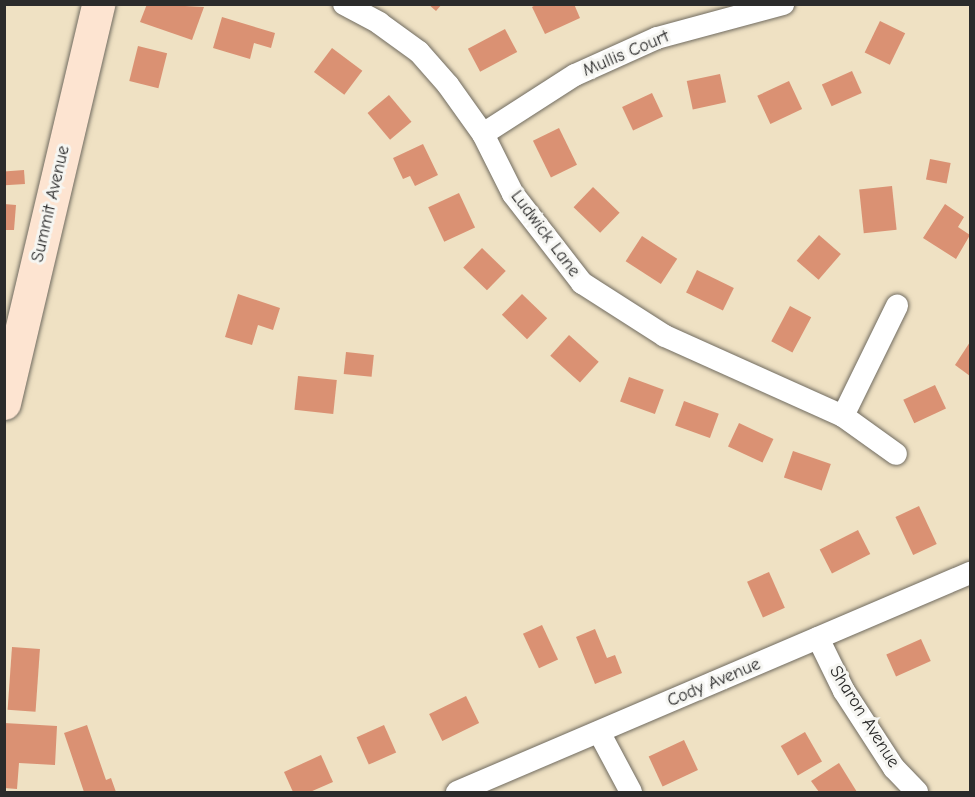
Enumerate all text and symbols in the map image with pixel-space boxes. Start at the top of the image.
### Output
street label: Mullis Court [580,26,672,82]
street label: Summit Avenue [27,144,75,264]
street label: Ludwick Lane [505,186,585,282]
street label: Cody Avenue [664,654,764,712]
street label: Sharon Avenue [824,662,904,772]

